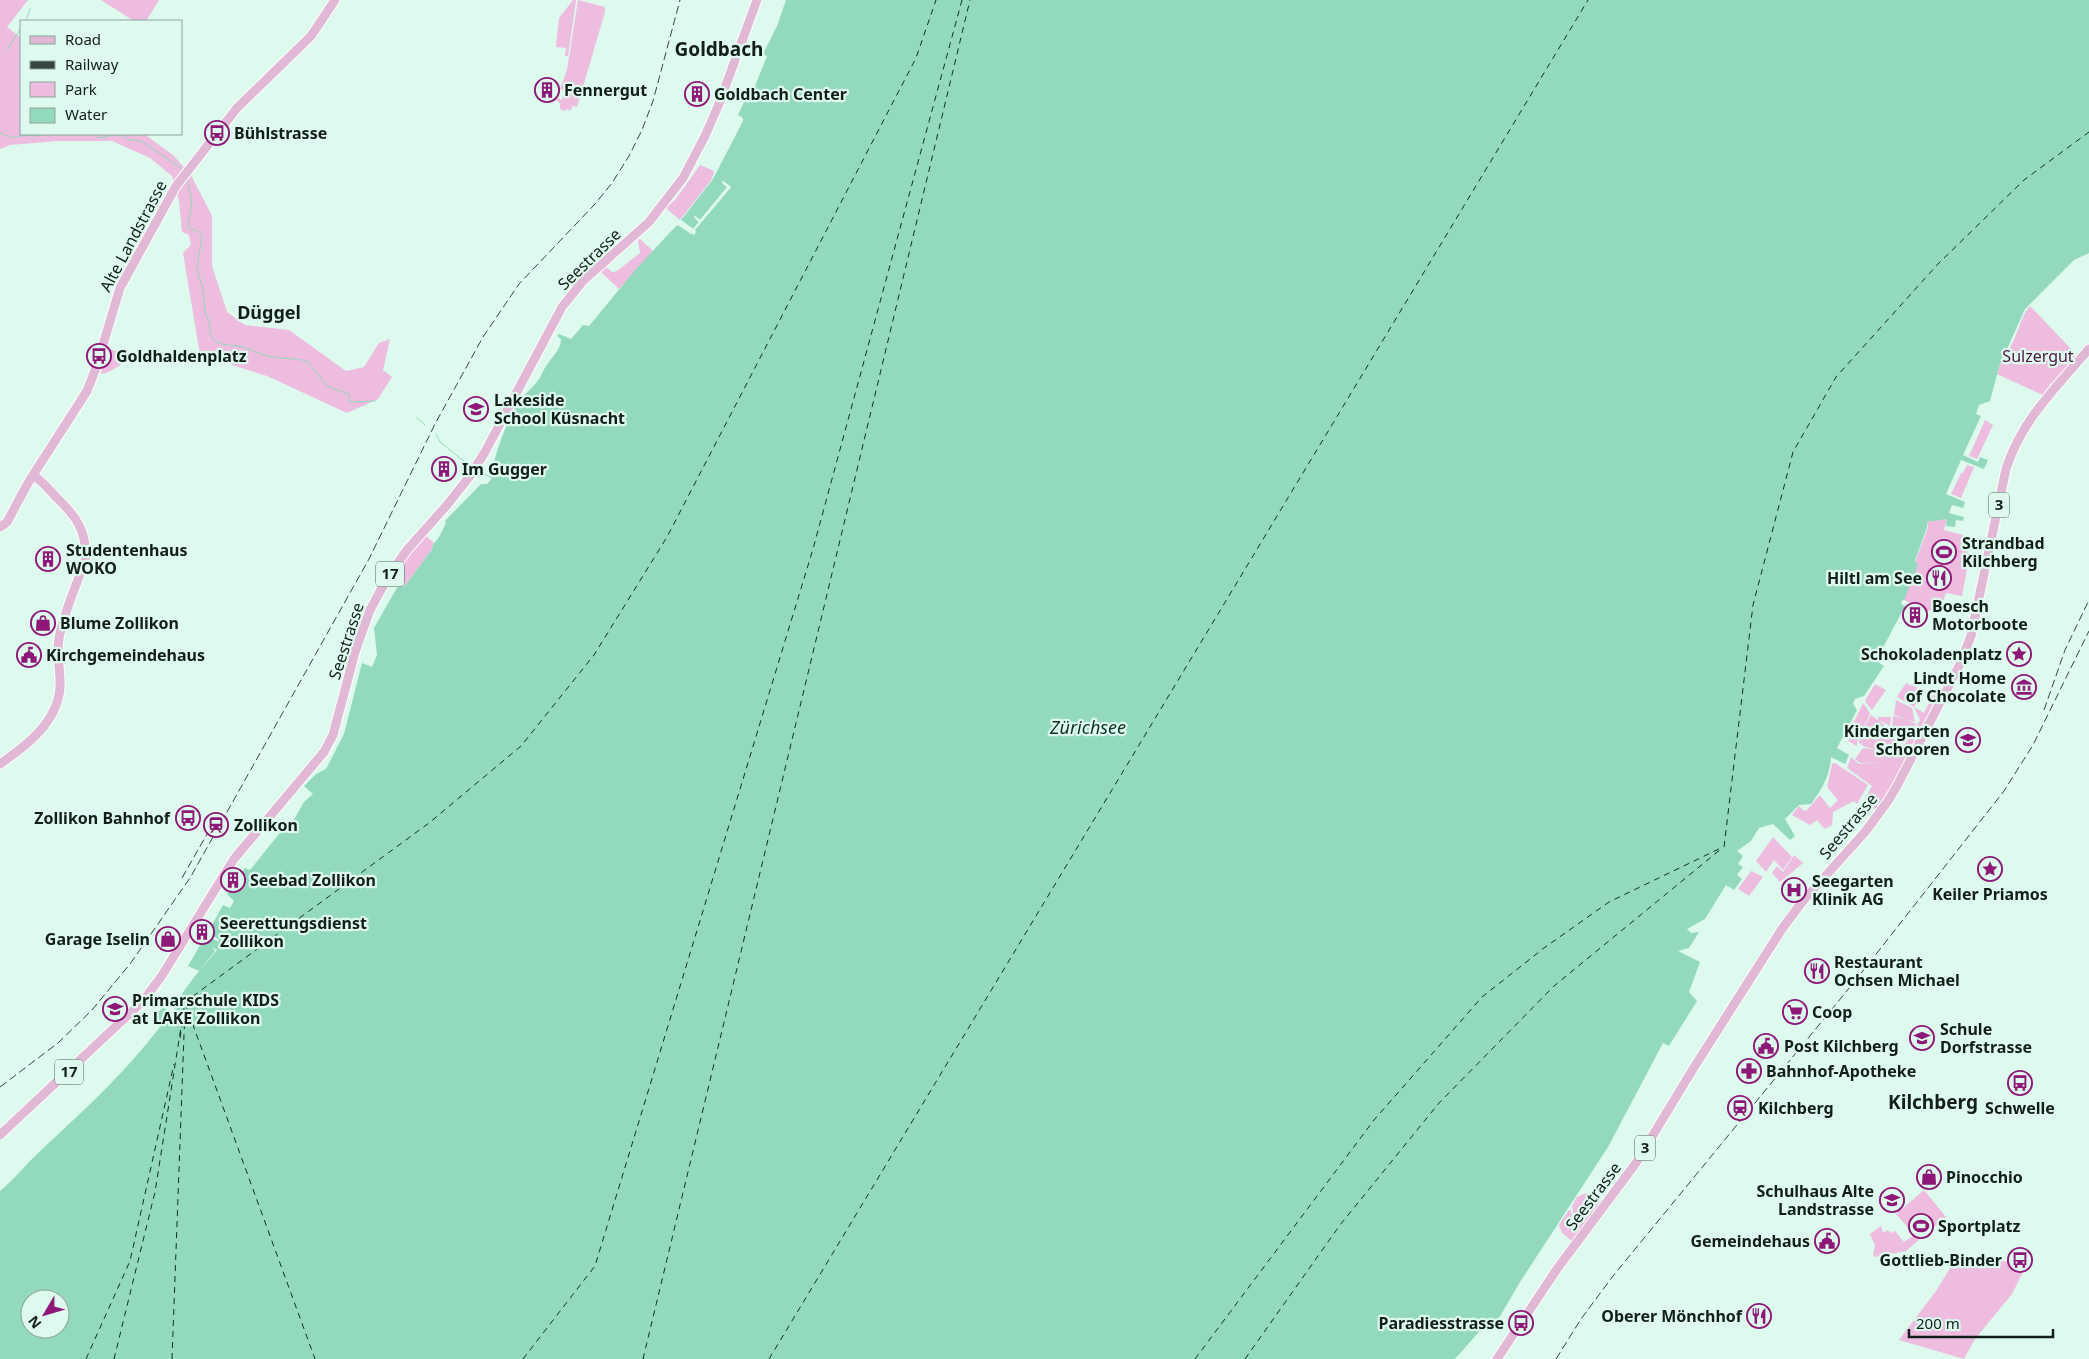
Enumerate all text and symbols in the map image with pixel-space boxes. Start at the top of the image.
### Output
legend [20,20,182,135]
text: Road [65,29,101,49]
district label: Goldbach [675,36,763,62]
text: Railway [65,54,119,74]
building icon: Fennergut [534,77,560,103]
text: Park [65,79,97,99]
place label: Fennergut [564,79,647,101]
building icon: Goldbach Center [684,81,710,107]
place label: Goldbach Center [714,83,847,105]
text: Water [65,104,107,124]
bus stop icon: Bühlstrasse [204,120,230,146]
place label: Bühlstrasse [234,122,327,144]
street label: Alte Landstrasse [94,176,172,296]
street label: Seestrasse [553,223,625,295]
district label: Düggel [237,300,301,324]
bus stop icon: Goldhaldenplatz [86,343,112,369]
place label: Goldhaldenplatz [116,345,247,367]
park label: Sulzergut [2002,345,2074,367]
place label: Lakeside School Küsnacht [494,389,625,429]
school or university icon: Lakeside School Küsnacht [463,396,489,422]
building icon: Im Gugger [431,456,457,482]
place label: Im Gugger [462,458,547,480]
road number: 3 [1989,492,2009,518]
place label: Strandbad Kilchberg [1962,532,2045,572]
place label: Studentenhaus WOKO [66,539,188,579]
sports icon: Strandbad Kilchberg [1931,539,1957,565]
building icon: Studentenhaus WOKO [35,546,61,572]
road number: 17 [376,562,404,586]
restaurant icon: Hiltl am See [1926,565,1952,591]
place label: Hiltl am See [1827,567,1922,589]
place label: Boesch Motorboote [1932,595,2028,635]
street label: Seestrasse [323,600,369,682]
building icon: Boesch Motorboote [1902,602,1928,628]
shop icon: Blume Zollikon [30,610,56,636]
place label: Blume Zollikon [60,612,179,634]
place icon: Schokoladenplatz [2006,641,2032,667]
public building icon: Kirchgemeindehaus [16,642,42,668]
place label: Schokoladenplatz [1861,643,2002,665]
place label: Kirchgemeindehaus [46,644,205,666]
place label: Lindt Home of Chocolate [1906,667,2006,707]
museum icon: Lindt Home of Chocolate [2011,674,2037,700]
water label: Zürichsee [1049,715,1126,739]
place label: Kindergarten Schooren [1844,720,1950,760]
school or university icon: Kindergarten Schooren [1955,727,1981,753]
street label: Seestrasse [1814,788,1882,864]
bus stop icon: Zollikon Bahnhof [175,805,201,831]
place label: Zollikon Bahnhof [34,807,171,829]
station icon: Zollikon [203,812,229,838]
place label: Zollikon [234,814,298,836]
place icon: Keiler Priamos [1977,856,2003,882]
building icon: Seebad Zollikon [220,867,246,893]
place label: Seebad Zollikon [250,869,376,891]
place label: Seegarten Klinik AG [1812,870,1894,910]
hospital icon: Seegarten Klinik AG [1781,877,1807,903]
place label: Keiler Priamos [1932,883,2048,905]
place label: Seerettungsdienst Zollikon [220,912,367,952]
building icon: Seerettungsdienst Zollikon [189,919,215,945]
shop icon: Garage Iselin [155,926,181,952]
place label: Garage Iselin [45,928,150,950]
place label: Restaurant Ochsen Michael [1834,951,1960,991]
restaurant icon: Restaurant Ochsen Michael [1804,958,1830,984]
place label: Primarschule KIDS at LAKE Zollikon [132,989,279,1029]
school or university icon: Primarschule KIDS at LAKE Zollikon [102,996,128,1022]
supermarket icon: Coop [1782,999,1808,1025]
place label: Coop [1812,1001,1852,1023]
place label: Schule Dorfstrasse [1940,1018,2032,1058]
school or university icon: Schule Dorfstrasse [1909,1025,1935,1051]
public building icon: Post Kilchberg [1753,1033,1779,1059]
place label: Post Kilchberg [1784,1035,1899,1057]
pharmacy icon: Bahnhof-Apotheke [1736,1058,1762,1084]
road number: 17 [55,1060,83,1084]
place label: Bahnhof-Apotheke [1766,1060,1916,1082]
bus stop icon: Schwelle [2007,1070,2033,1096]
district label: Kilchberg [1888,1089,1978,1115]
station icon: Kilchberg [1727,1095,1753,1121]
place label: Kilchberg [1758,1097,1834,1119]
place label: Schwelle [1985,1097,2055,1119]
road number: 3 [1635,1136,1655,1160]
street label: Seestrasse [1560,1157,1626,1235]
shop icon: Pinocchio [1916,1164,1942,1190]
place label: Pinocchio [1946,1166,2023,1188]
place label: Schulhaus Alte Landstrasse [1756,1180,1874,1220]
school or university icon: Schulhaus Alte Landstrasse [1879,1187,1905,1213]
sports icon: Sportplatz [1908,1213,1934,1239]
place label: Sportplatz [1938,1215,2020,1237]
public building icon: Gemeindehaus [1814,1228,1840,1254]
place label: Gemeindehaus [1690,1230,1810,1252]
bus stop icon: Gottlieb-Binder [2007,1247,2033,1273]
place label: Gottlieb-Binder [1880,1249,2002,1271]
north arrow [20,1289,70,1339]
restaurant icon: Oberer Mönchhof [1746,1303,1772,1329]
place label: Oberer Mönchhof [1601,1305,1743,1327]
scale bar [1909,1306,2053,1338]
bus stop icon: Paradiesstrasse [1508,1310,1534,1336]
text: N [23,1312,45,1333]
place label: Paradiesstrasse [1379,1312,1504,1334]
text: 200 m [1916,1313,1960,1333]

